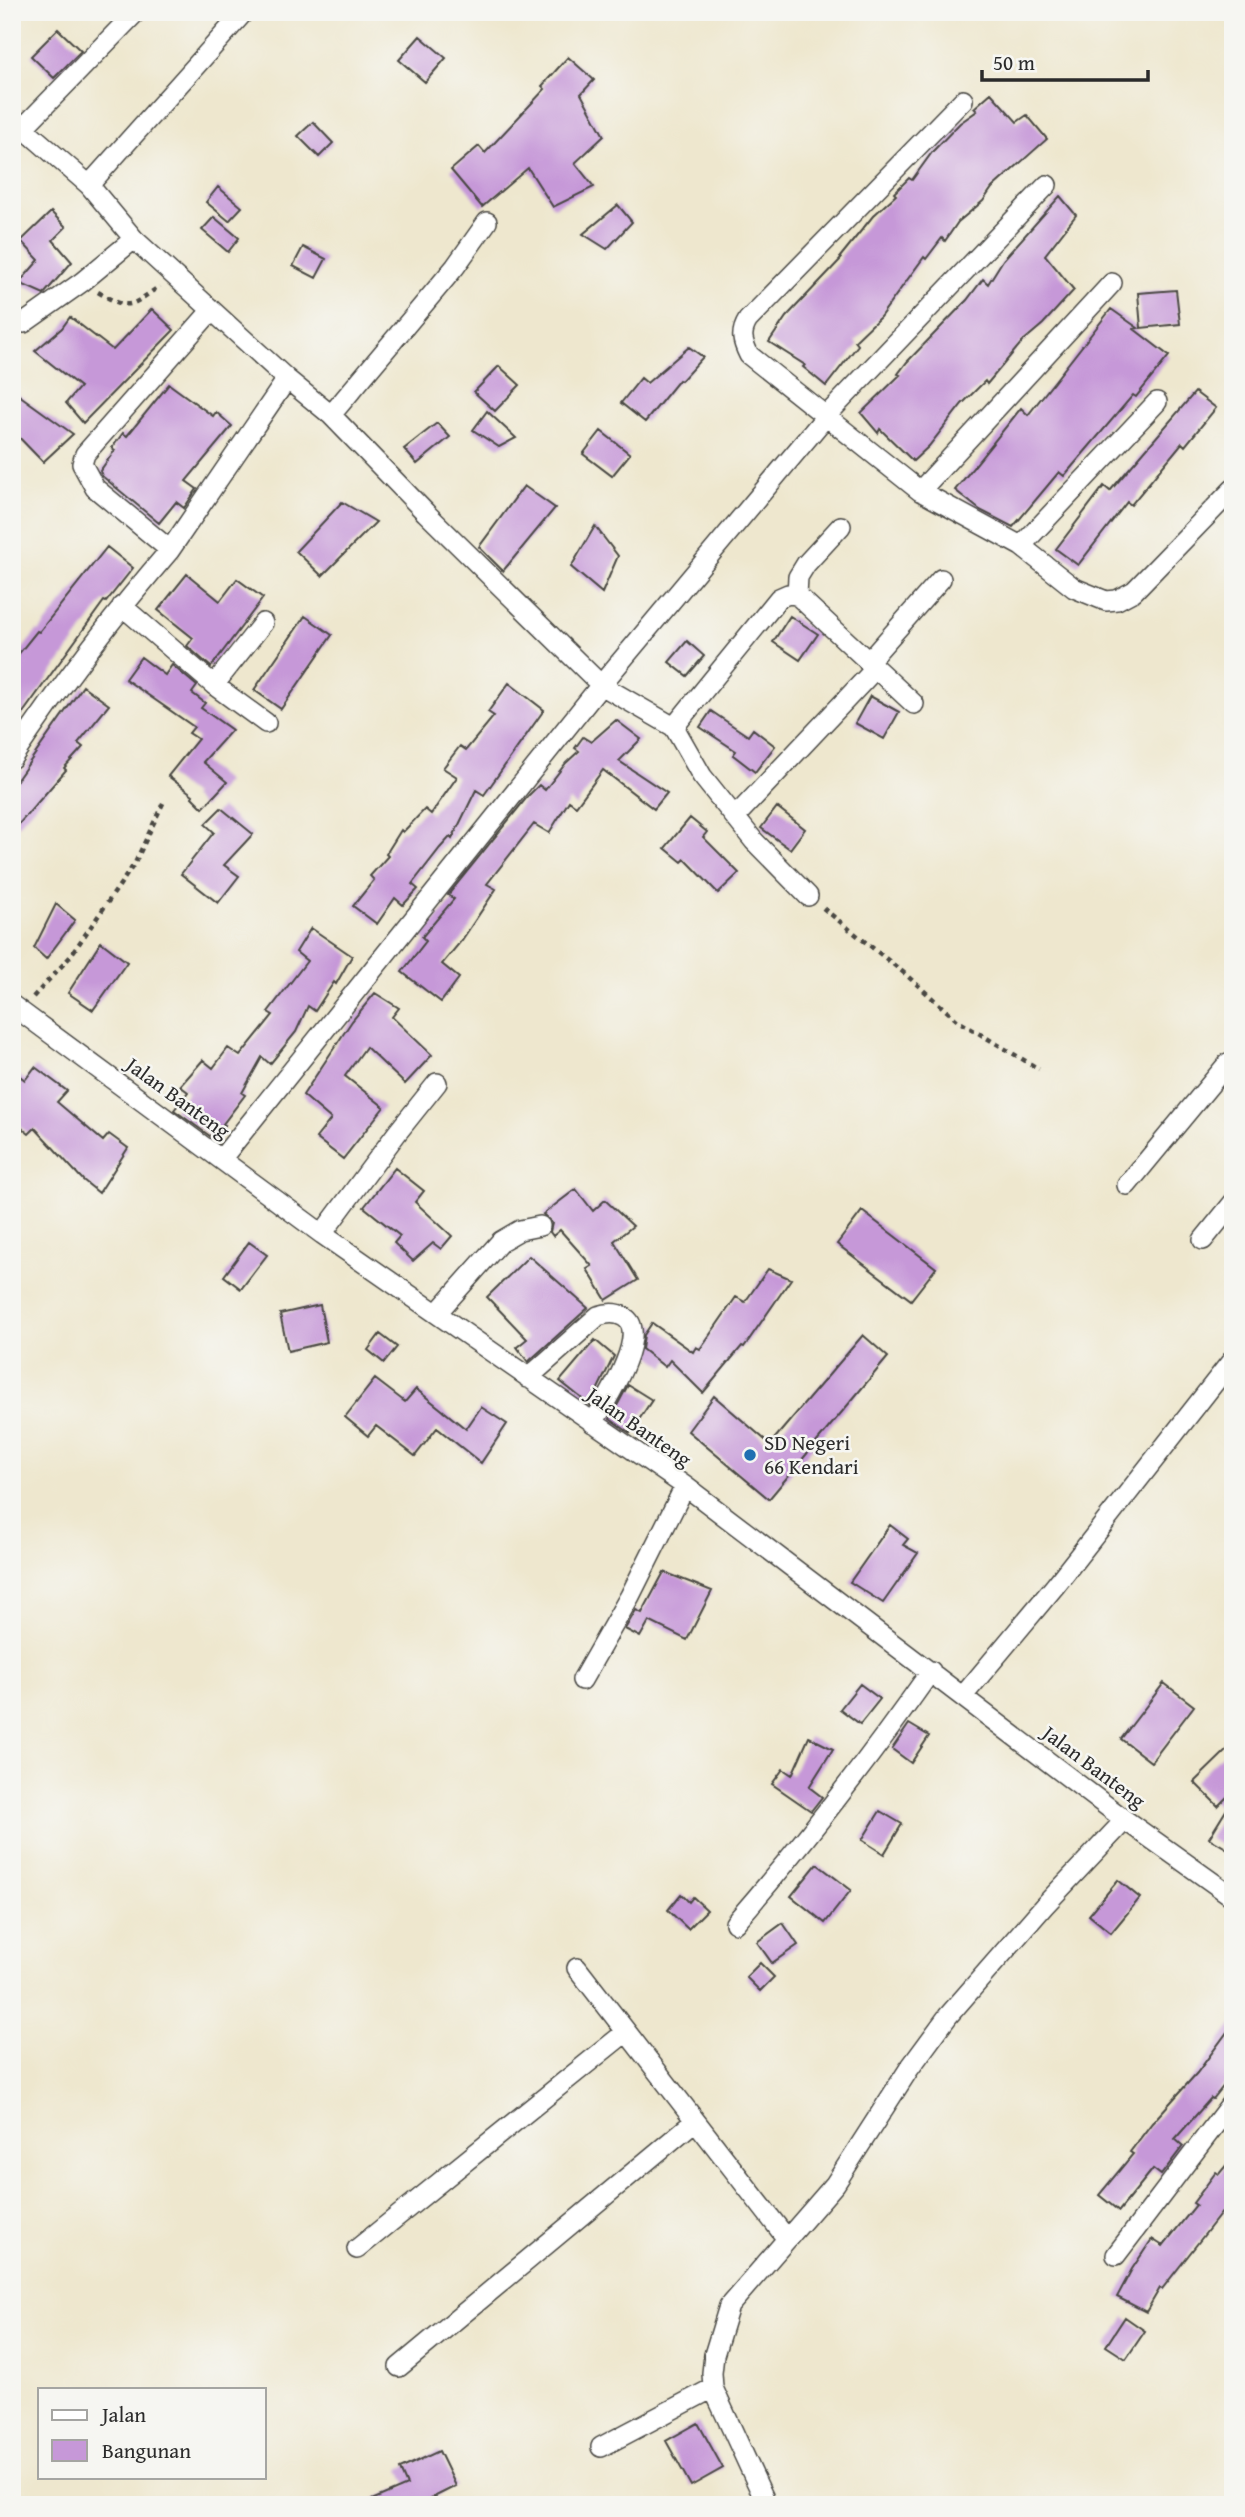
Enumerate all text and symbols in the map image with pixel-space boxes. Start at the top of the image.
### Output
scale bar [982,38,1149,82]
text: 50 m [993,47,1035,78]
street label: Jalan Banteng [117,1047,237,1146]
street label: Jalan Banteng [578,1377,699,1475]
place label: SD Negeri 66 Kendari [764,1427,859,1482]
marker: SD Negeri 66 Kendari [742,1447,758,1463]
street label: Jalan Banteng [1034,1716,1153,1816]
legend [38,2388,266,2478]
text: Jalan [99,2399,146,2430]
text: Bangunan [102,2435,191,2466]

